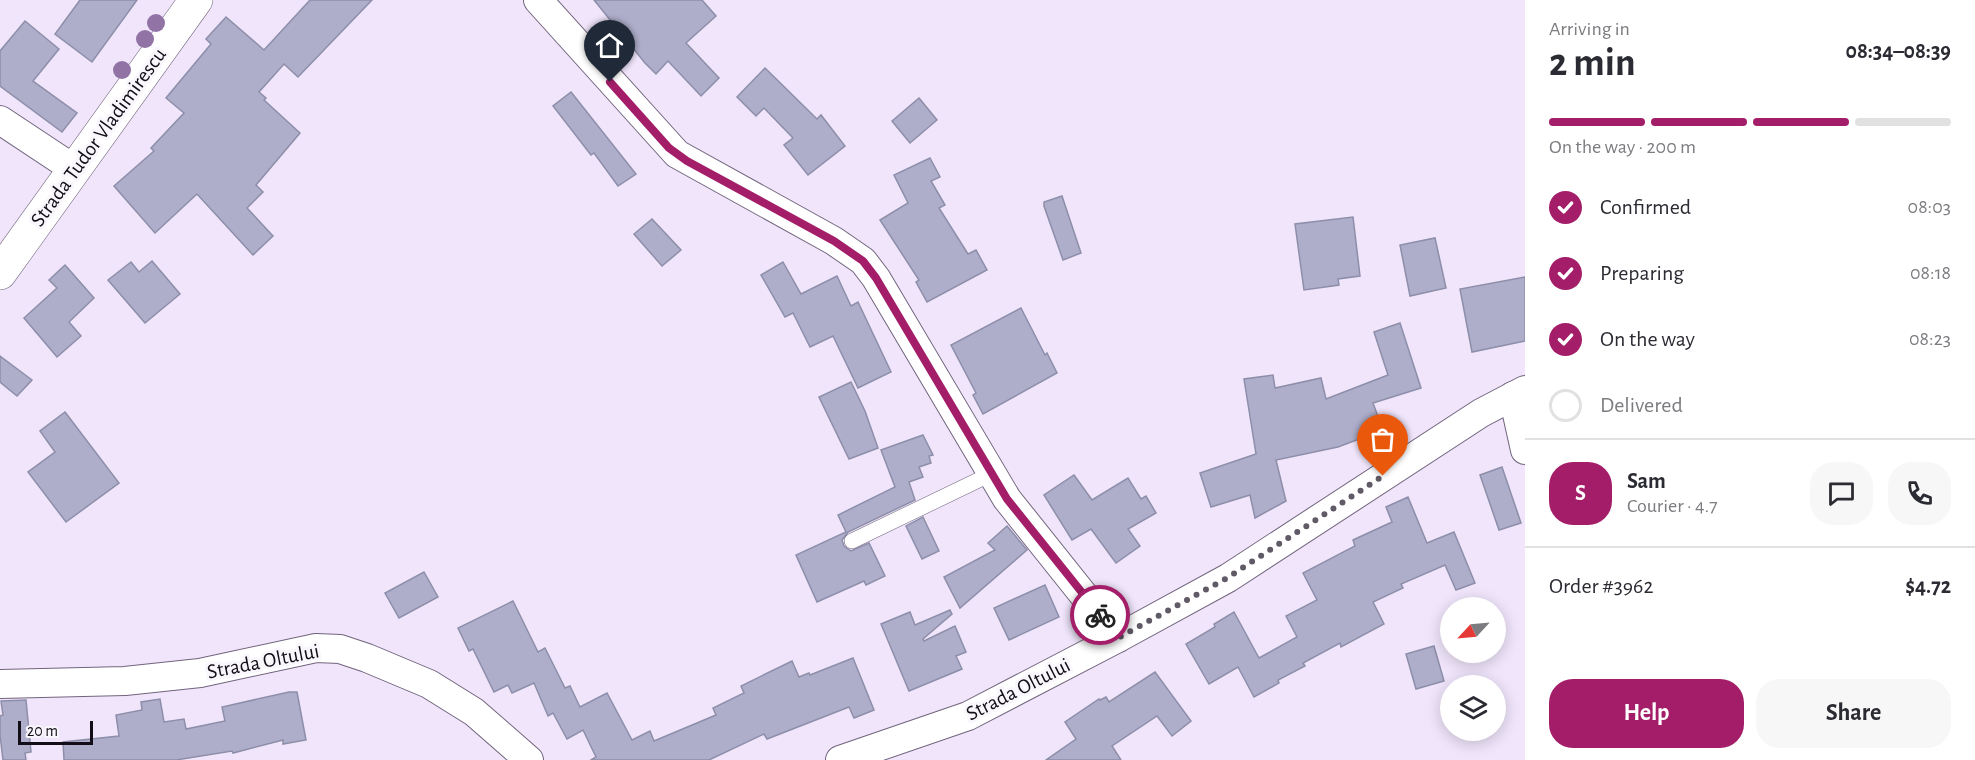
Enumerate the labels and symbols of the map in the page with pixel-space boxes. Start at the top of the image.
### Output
pin [584,20,635,82]
street label: Strada Tudor Vladimirescu [27,44,170,230]
pin [1357,414,1408,476]
courier [1070,585,1130,645]
north arrow [1440,597,1506,663]
street label: Strada Oltului [205,640,321,683]
street label: Strada Oltului [963,654,1074,725]
scale bar [18,718,93,746]

